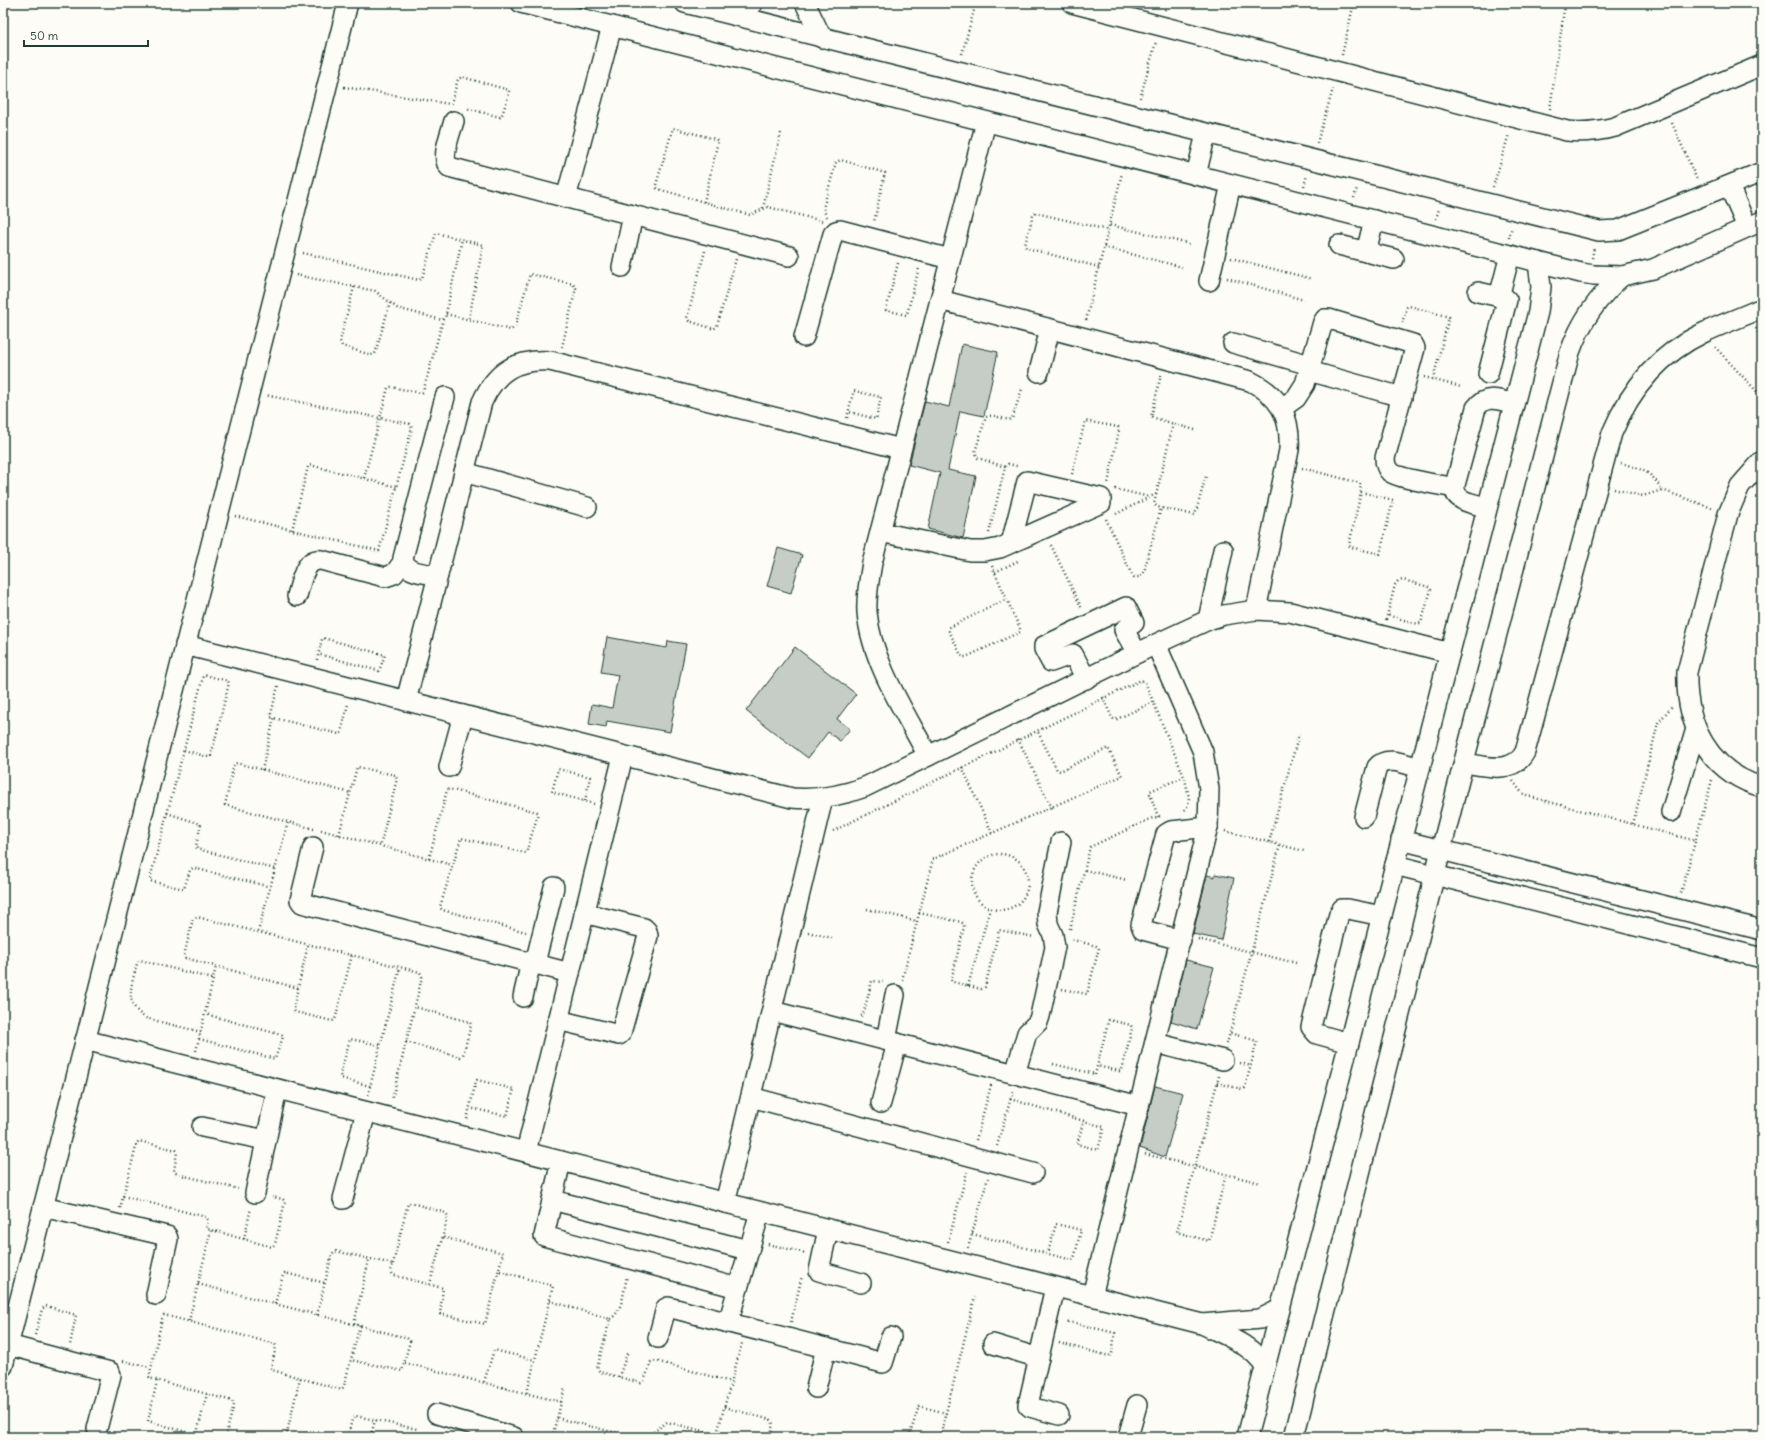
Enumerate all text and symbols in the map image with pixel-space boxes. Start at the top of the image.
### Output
scale bar [24,22,148,48]
text: 50 m [30,28,59,43]

